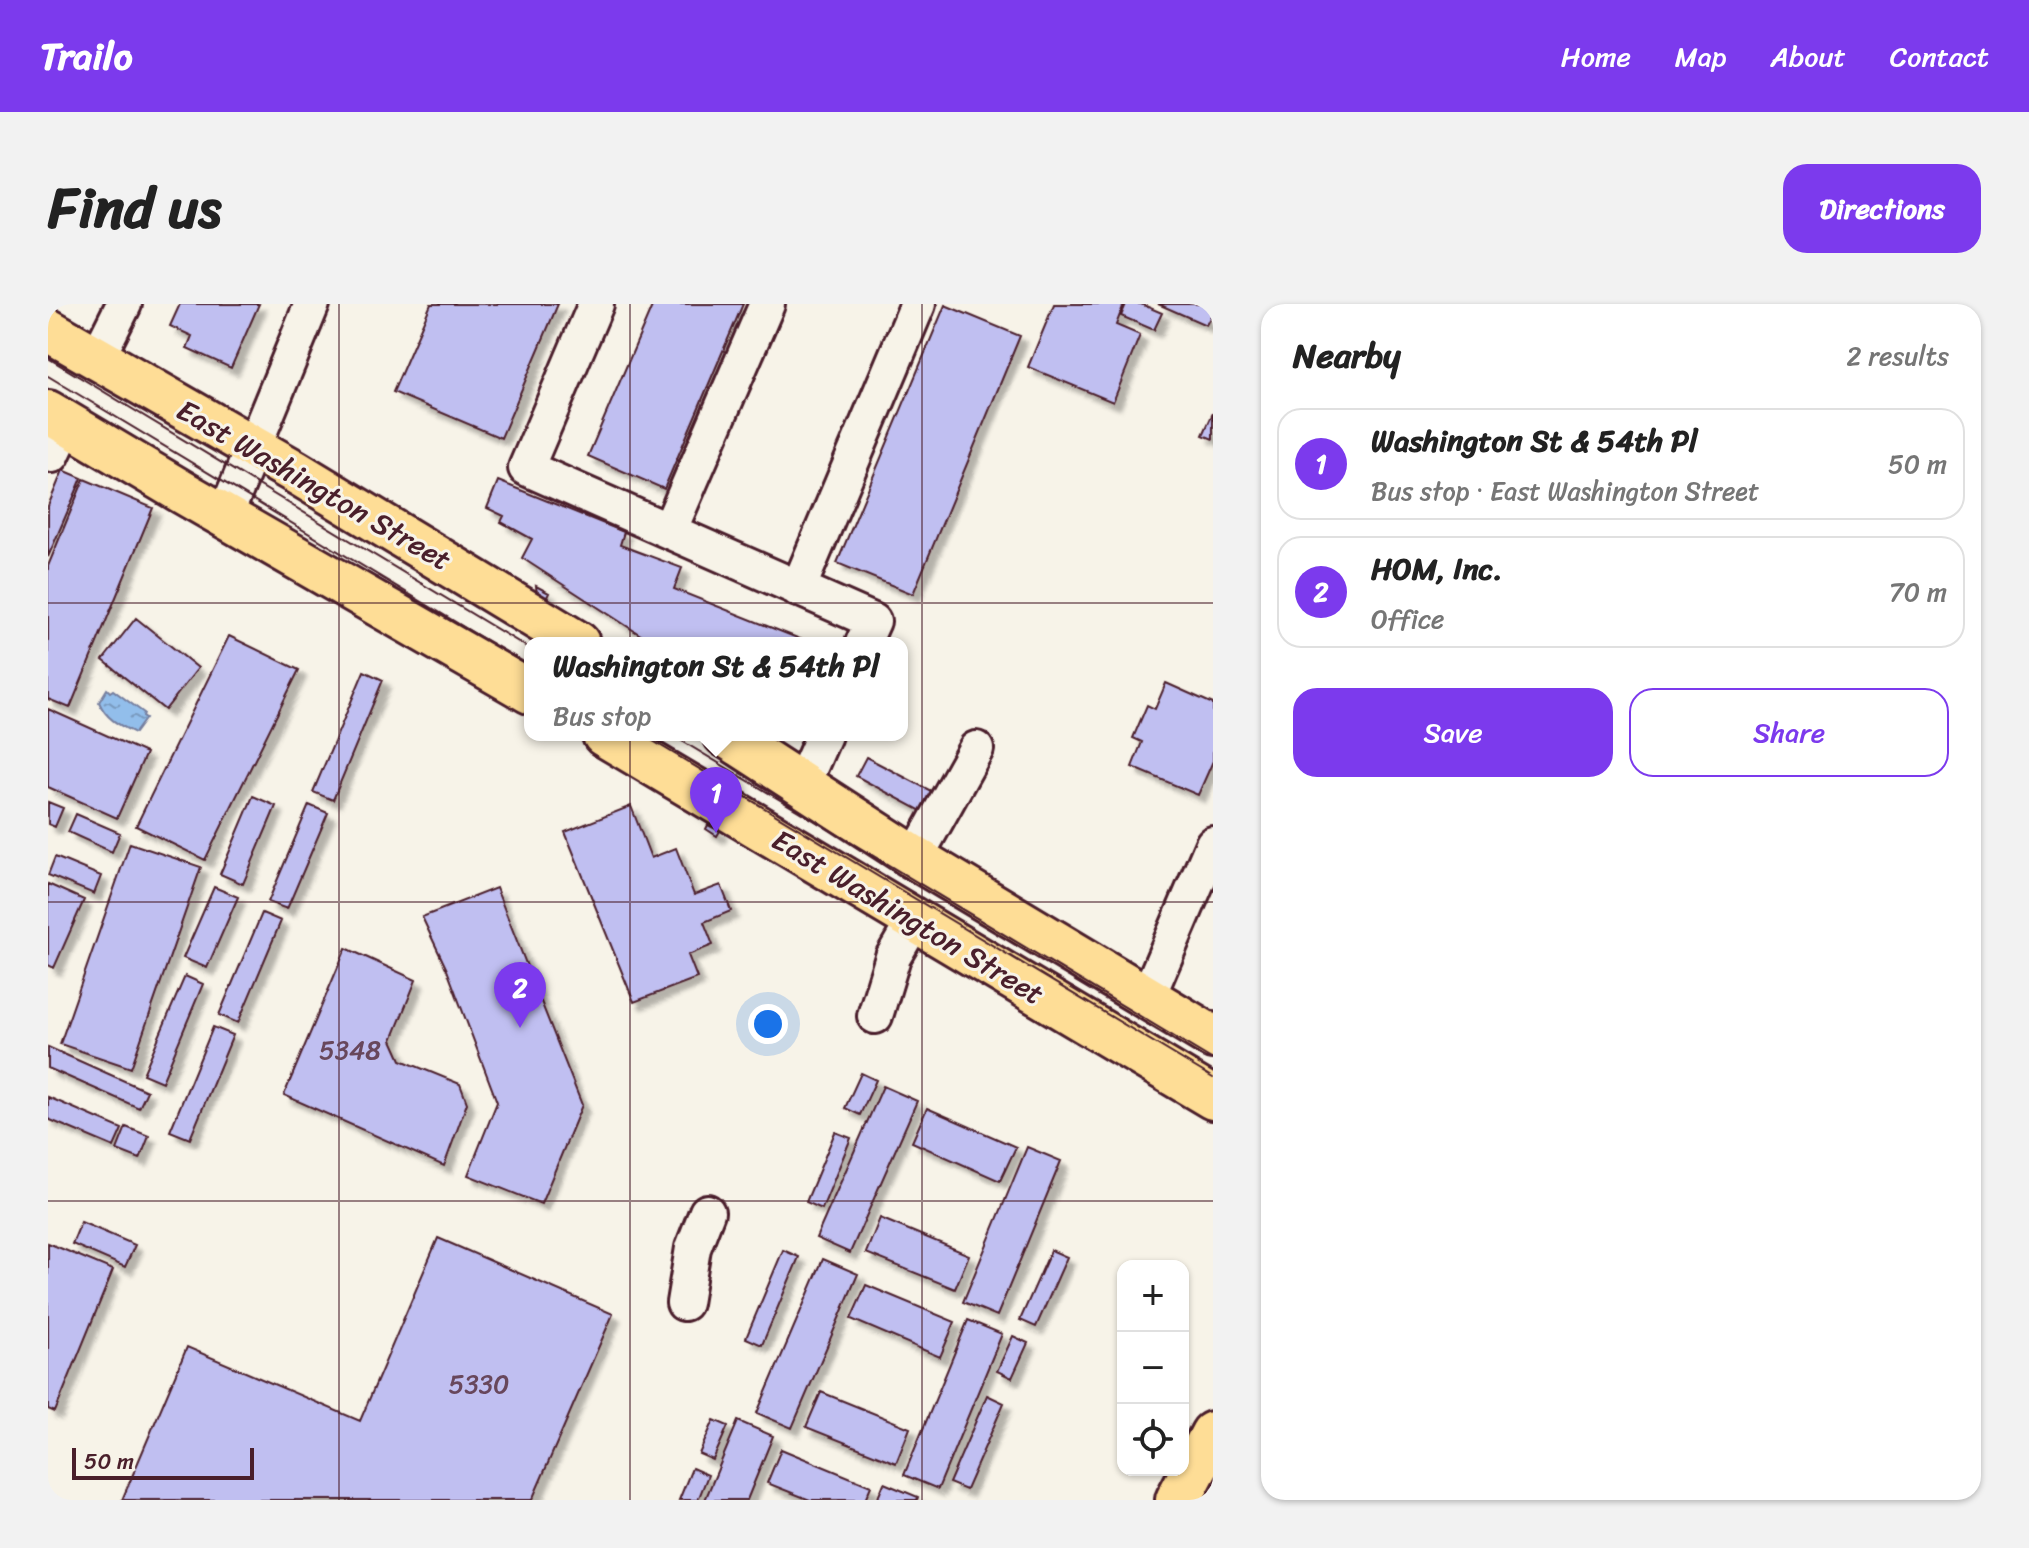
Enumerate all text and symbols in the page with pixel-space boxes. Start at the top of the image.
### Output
text: Trailo [40,23,133,90]
text: Home [1561,32,1631,81]
text: Map [1675,32,1726,81]
text: About [1770,32,1846,81]
text: Contact [1890,32,1989,81]
text: Find us [48,159,221,258]
button: Directions [1783,164,1981,253]
text: Nearby [1293,326,1401,386]
text: 2 results [1847,333,1949,379]
street label: East Washington Street [166,384,462,586]
text: Washington St & 54th Pl [1371,414,1698,468]
text: 1 [1315,441,1327,487]
text: 50 m [1888,441,1947,487]
text: Bus stop · East Washington Street [1371,468,1759,514]
text: HOM, Inc. [1371,542,1503,596]
text: 2 [1313,569,1329,615]
text: 70 m [1889,569,1947,615]
text: Office [1371,596,1444,642]
popup [524,637,908,741]
text: Washington St & 54th Pl [553,639,879,693]
button: Save [1293,688,1613,777]
button: Share [1629,688,1949,777]
text: Bus stop [553,693,651,739]
pin: 1 [690,767,742,833]
street label: East Washington Street [761,814,1055,1020]
pin: 2 [494,962,546,1028]
your location [748,1004,788,1044]
house number: 5348 [319,1027,381,1073]
map controls [1117,1260,1189,1476]
button: + [1117,1260,1189,1332]
button: − [1117,1332,1189,1404]
house number: 5330 [449,1361,509,1407]
button: locate [1117,1404,1189,1476]
text: 50 m [84,1442,134,1481]
scale bar [72,1444,254,1480]

